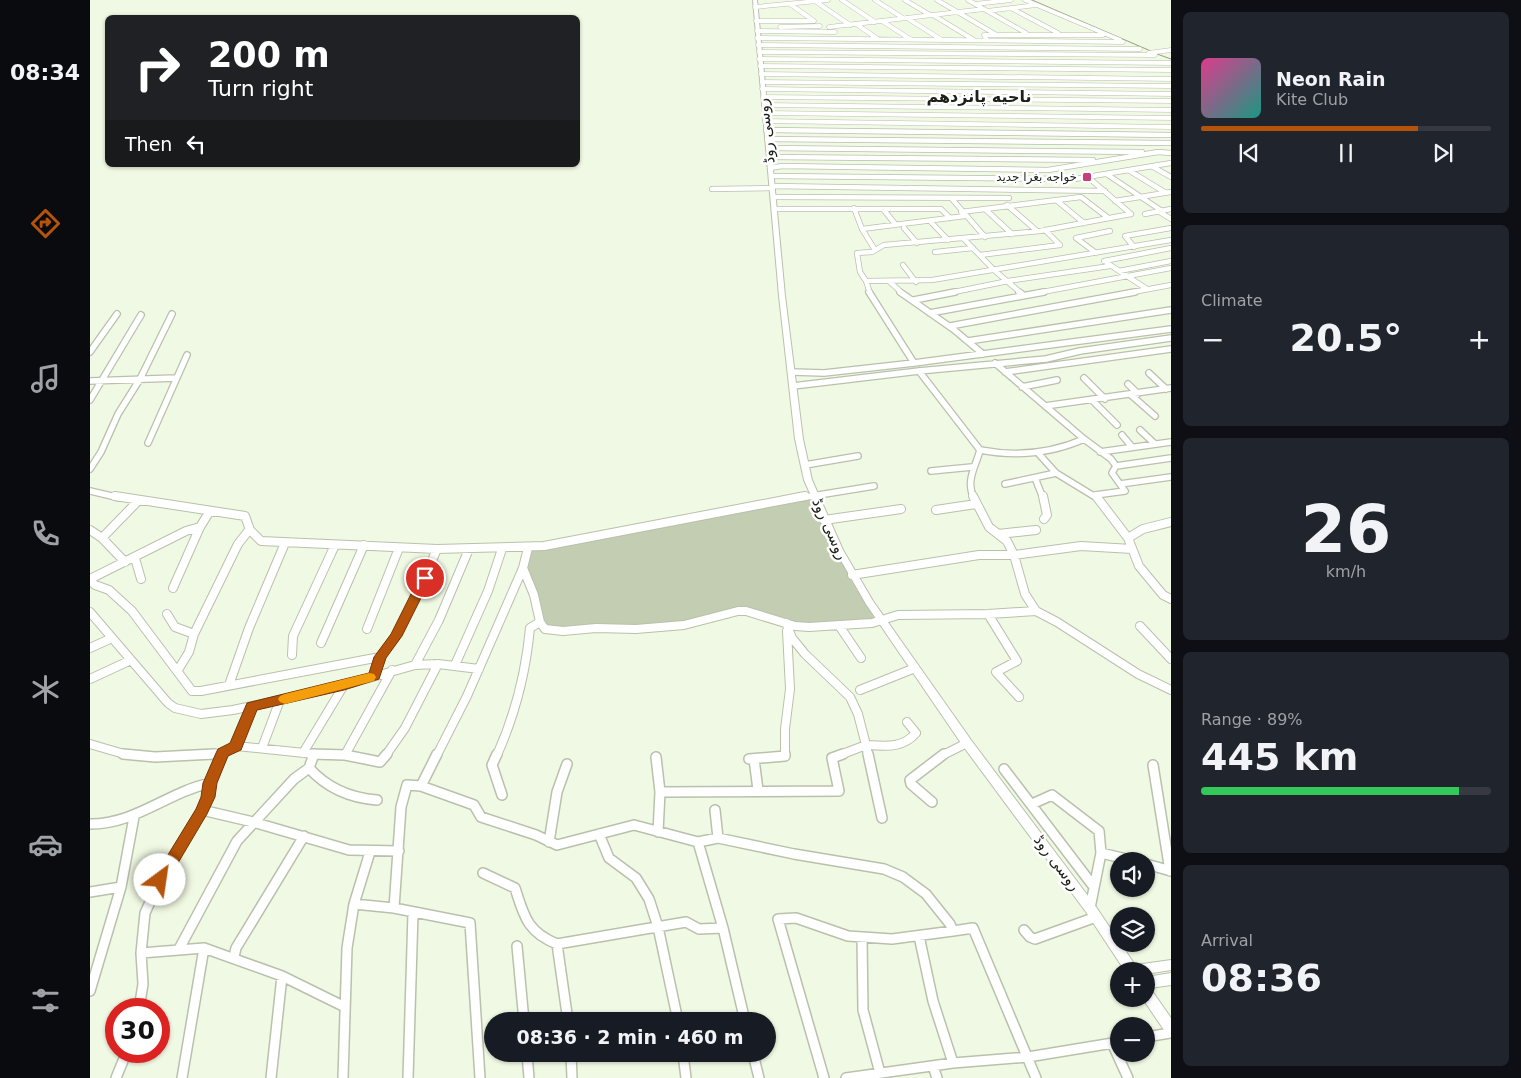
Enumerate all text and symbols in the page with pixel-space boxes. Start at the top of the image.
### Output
icon: right [125,35,190,100]
text: 200 m [208,35,330,75]
text: 08:34 [10,60,80,85]
text: Neon Rain [1276,68,1385,90]
text: Turn right [208,76,313,101]
district label: ناحیه پانزدهم [926,87,1032,107]
text: Kite Club [1276,90,1348,109]
street label: روسی روڈ [754,97,778,165]
icon: left [182,130,210,158]
text: Then [125,133,172,155]
icon: previous [1235,139,1263,167]
icon: pause [1332,139,1360,167]
icon: next [1429,139,1457,167]
place label: خواجه بغرا جدید [996,170,1077,185]
marker: خواجه بغرا جدید [1081,171,1093,183]
icon: directions [28,206,63,241]
text: Climate [1201,291,1263,310]
text: 20.5° [1290,316,1402,360]
text: − [1201,323,1224,356]
text: + [1468,323,1491,356]
icon: music [28,361,63,396]
text: 26 [1301,492,1391,567]
street label: روسی روڈ [808,495,852,563]
icon: phone [28,516,63,551]
pin [404,557,446,599]
text: km/h [1326,562,1366,581]
icon: arrive [411,564,439,592]
icon: climate [28,672,63,707]
text: Range · 89% [1201,710,1303,729]
text: 445 km [1201,735,1358,779]
icon: car [28,827,63,862]
street label: روسی روڈ [1030,831,1084,895]
map controls [1110,852,1155,1062]
button: sound [1110,852,1155,897]
position arrow [133,853,185,905]
button: layers [1110,907,1155,952]
text: Arrival [1201,931,1253,950]
text: 08:36 [1201,956,1322,1000]
button: + [1110,962,1155,1007]
icon: filters [28,983,63,1018]
speed limit sign: 30 [105,998,170,1063]
button: − [1110,1017,1155,1062]
text: 08:36 · 2 min · 460 m [516,1026,744,1048]

